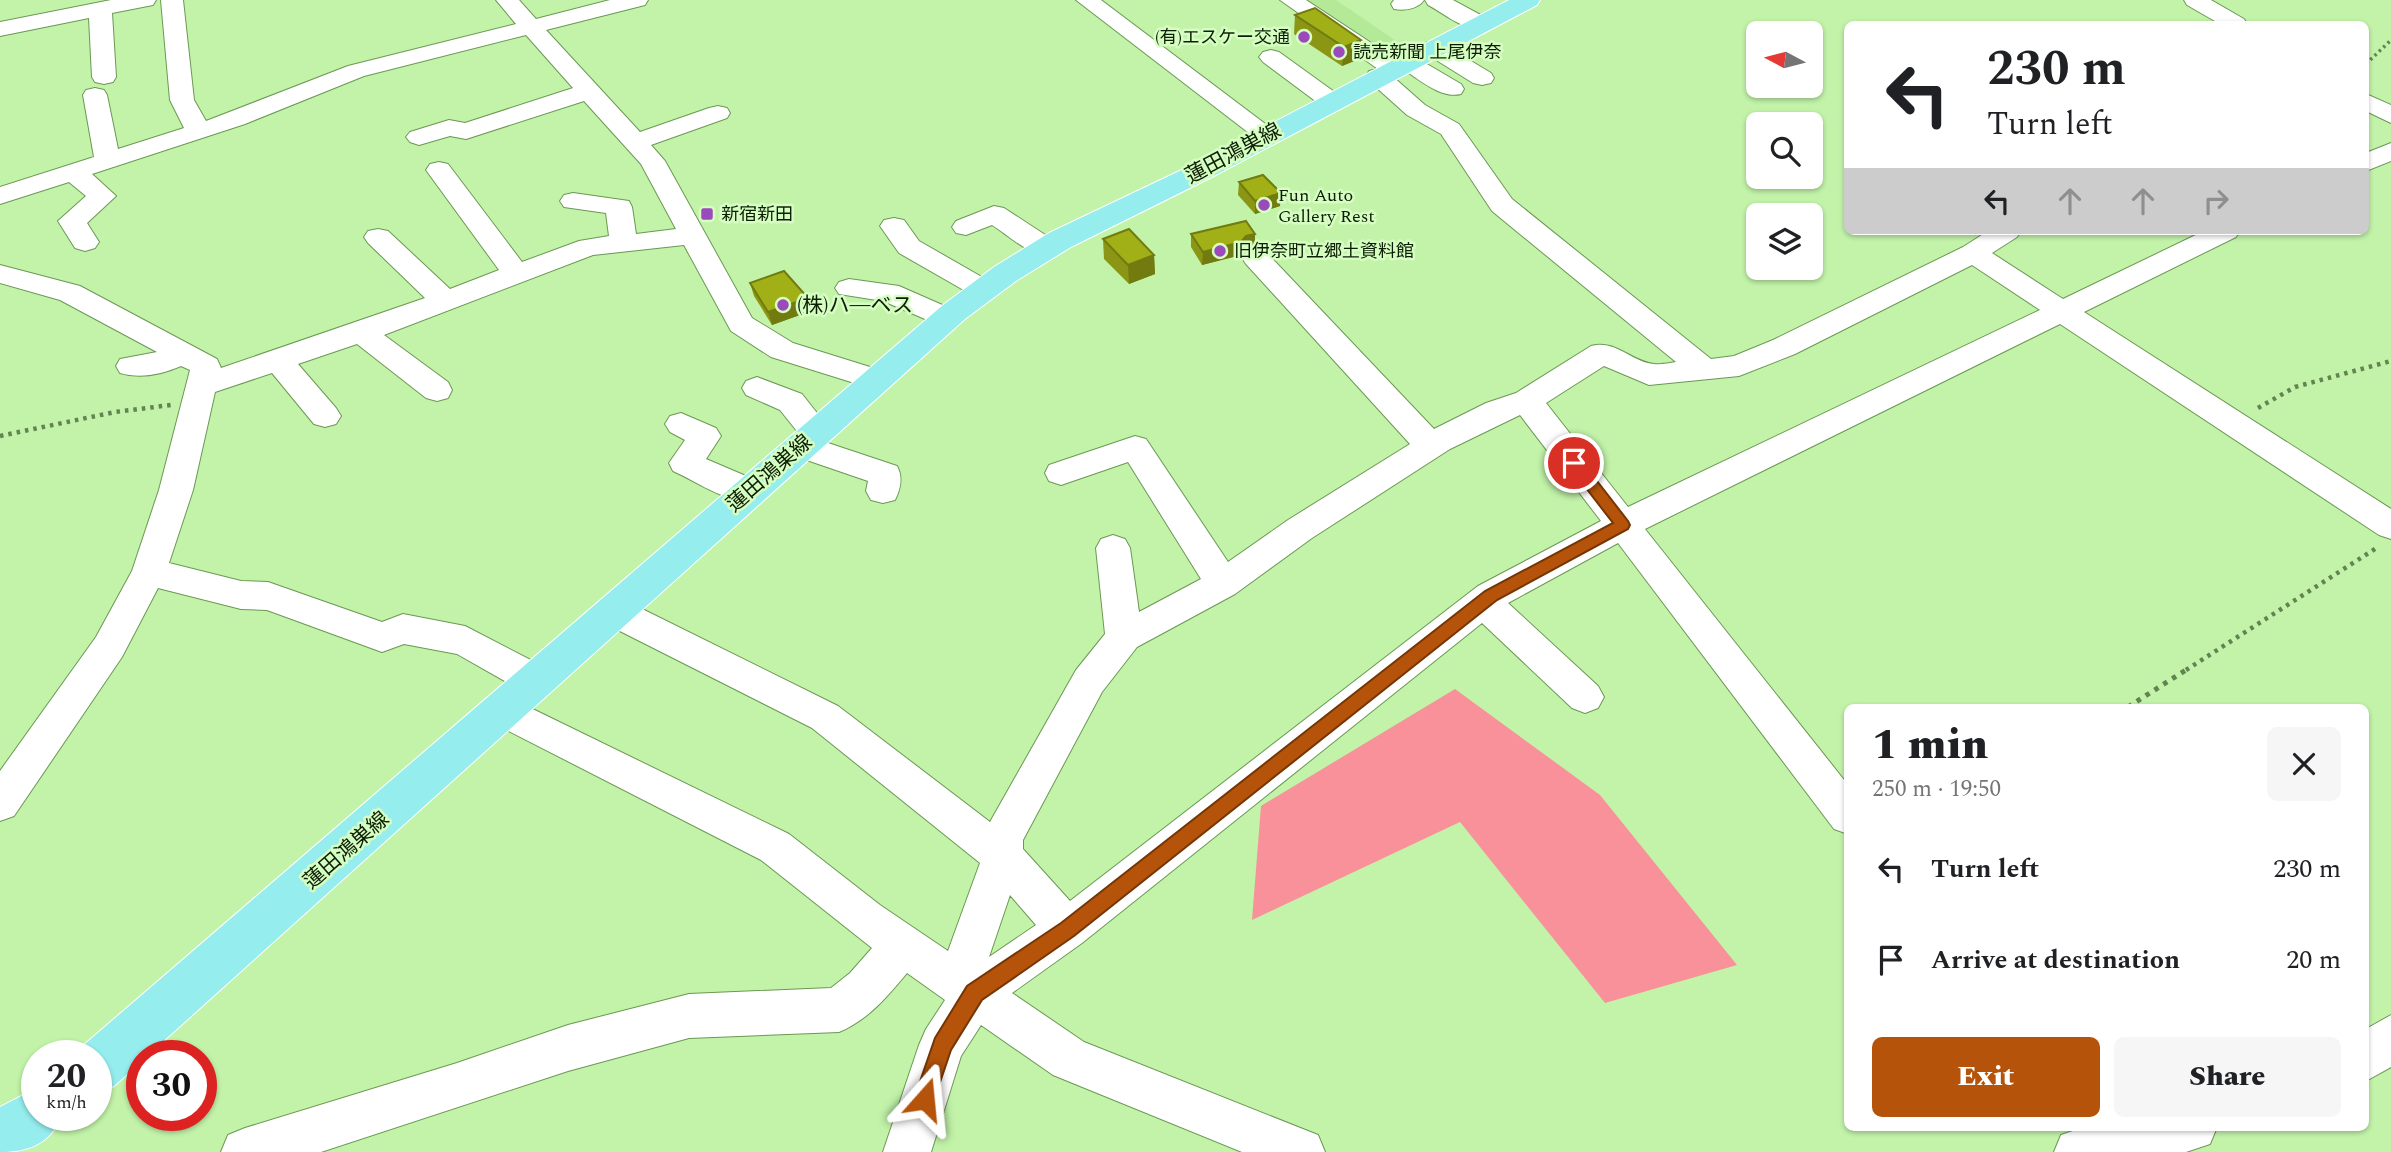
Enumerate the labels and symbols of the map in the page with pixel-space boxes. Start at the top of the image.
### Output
north arrow [1746,21,1824,98]
place label: (有)エスケー交通 [1155,24,1290,51]
marker: (有)エスケー交通 [1296,29,1312,45]
place label: 読売新聞 上尾伊奈 [1353,39,1502,66]
marker: 読売新聞 上尾伊奈 [1331,44,1347,60]
street label: 蓮田鴻巣線 [1180,115,1287,193]
place label: Fun Auto Gallery Rest [1278,182,1375,230]
marker: Fun Auto Gallery Rest [1256,197,1272,213]
place label: 新宿新田 [721,201,793,228]
marker: 新宿新田 [699,206,715,222]
place label: 旧伊奈町立郷土資料館 [1234,238,1414,265]
marker: 旧伊奈町立郷土資料館 [1212,243,1228,259]
place label: (株)ハ―ベス [797,290,913,322]
marker: (株)ハ―ベス [775,297,791,313]
street label: 蓮田鴻巣線 [720,427,820,520]
pin [1544,433,1604,493]
street label: 蓮田鴻巣線 [297,804,397,897]
speed limit sign: 30 [126,1040,217,1131]
position arrow [888,1062,962,1136]

